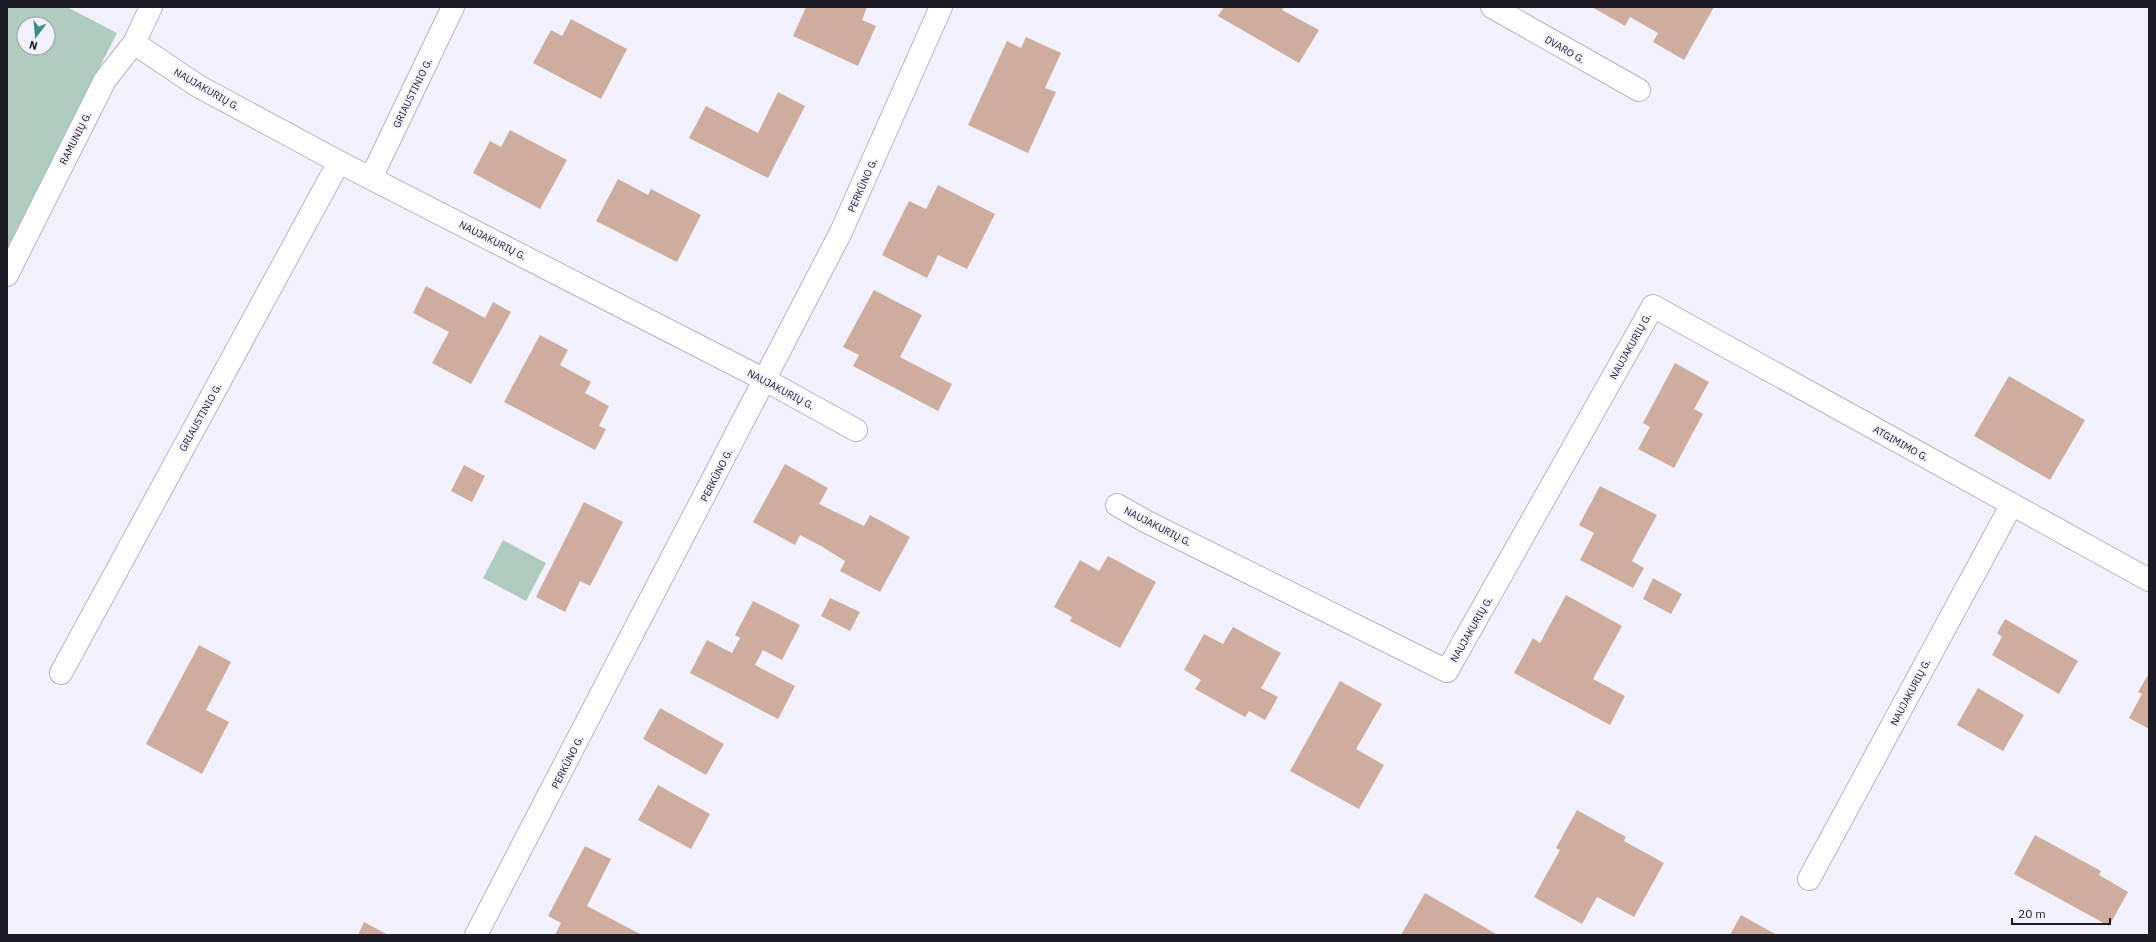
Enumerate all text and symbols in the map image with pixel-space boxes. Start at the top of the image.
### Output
north arrow [16,16,56,56]
street label: DVARO G. [1542,33,1587,66]
text: N [27,38,39,53]
street label: GRIAUSTINIO G. [390,56,435,130]
street label: NAUJAKURIŲ G. [172,65,242,114]
street label: RAMUNIŲ G. [57,110,94,167]
street label: PERKŪNO G. [845,156,880,214]
street label: NAUJAKURIŲ G. [457,218,529,263]
street label: NAUJAKURIŲ G. [1607,311,1654,382]
street label: NAUJAKURIŲ G. [745,366,816,412]
street label: GRIAUSTINIO G. [176,381,225,454]
street label: ATGIMIMO G. [1871,423,1931,464]
street label: PERKŪNO G. [698,447,735,504]
street label: NAUJAKURIŲ G. [1122,504,1194,549]
street label: NAUJAKURIŲ G. [1447,594,1496,664]
street label: NAUJAKURIŲ G. [1887,657,1933,728]
street label: PERKŪNO G. [549,734,586,791]
scale bar [2012,900,2110,926]
text: 20 m [2018,906,2046,921]

